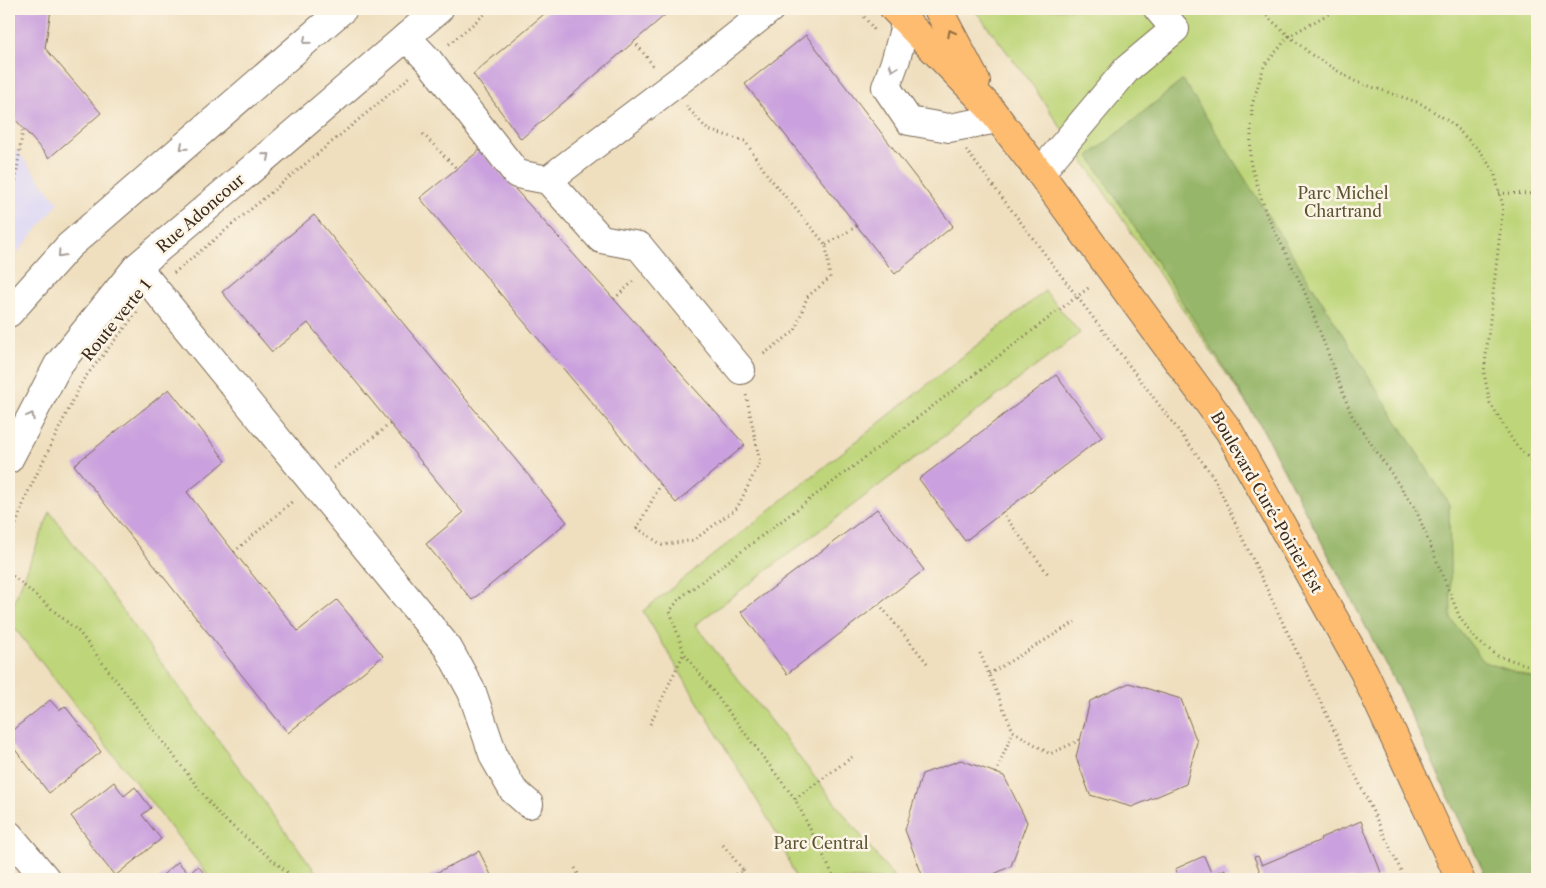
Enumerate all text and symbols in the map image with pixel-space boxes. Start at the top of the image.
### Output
one-way arrow [947,29,957,38]
one-way arrow [302,35,311,44]
one-way arrow [889,63,899,72]
one-way arrow [180,141,189,150]
one-way arrow [262,152,271,161]
street label: Rue Adoncour [152,169,248,257]
park label: Parc Michel Chartrand [1297,183,1389,221]
one-way arrow [58,249,67,258]
street label: Route verte 1 [77,275,155,365]
street label: Boulevard Curé-Poirier Est [1207,408,1327,596]
one-way arrow [25,412,35,421]
park label: Parc Central [774,833,869,853]

